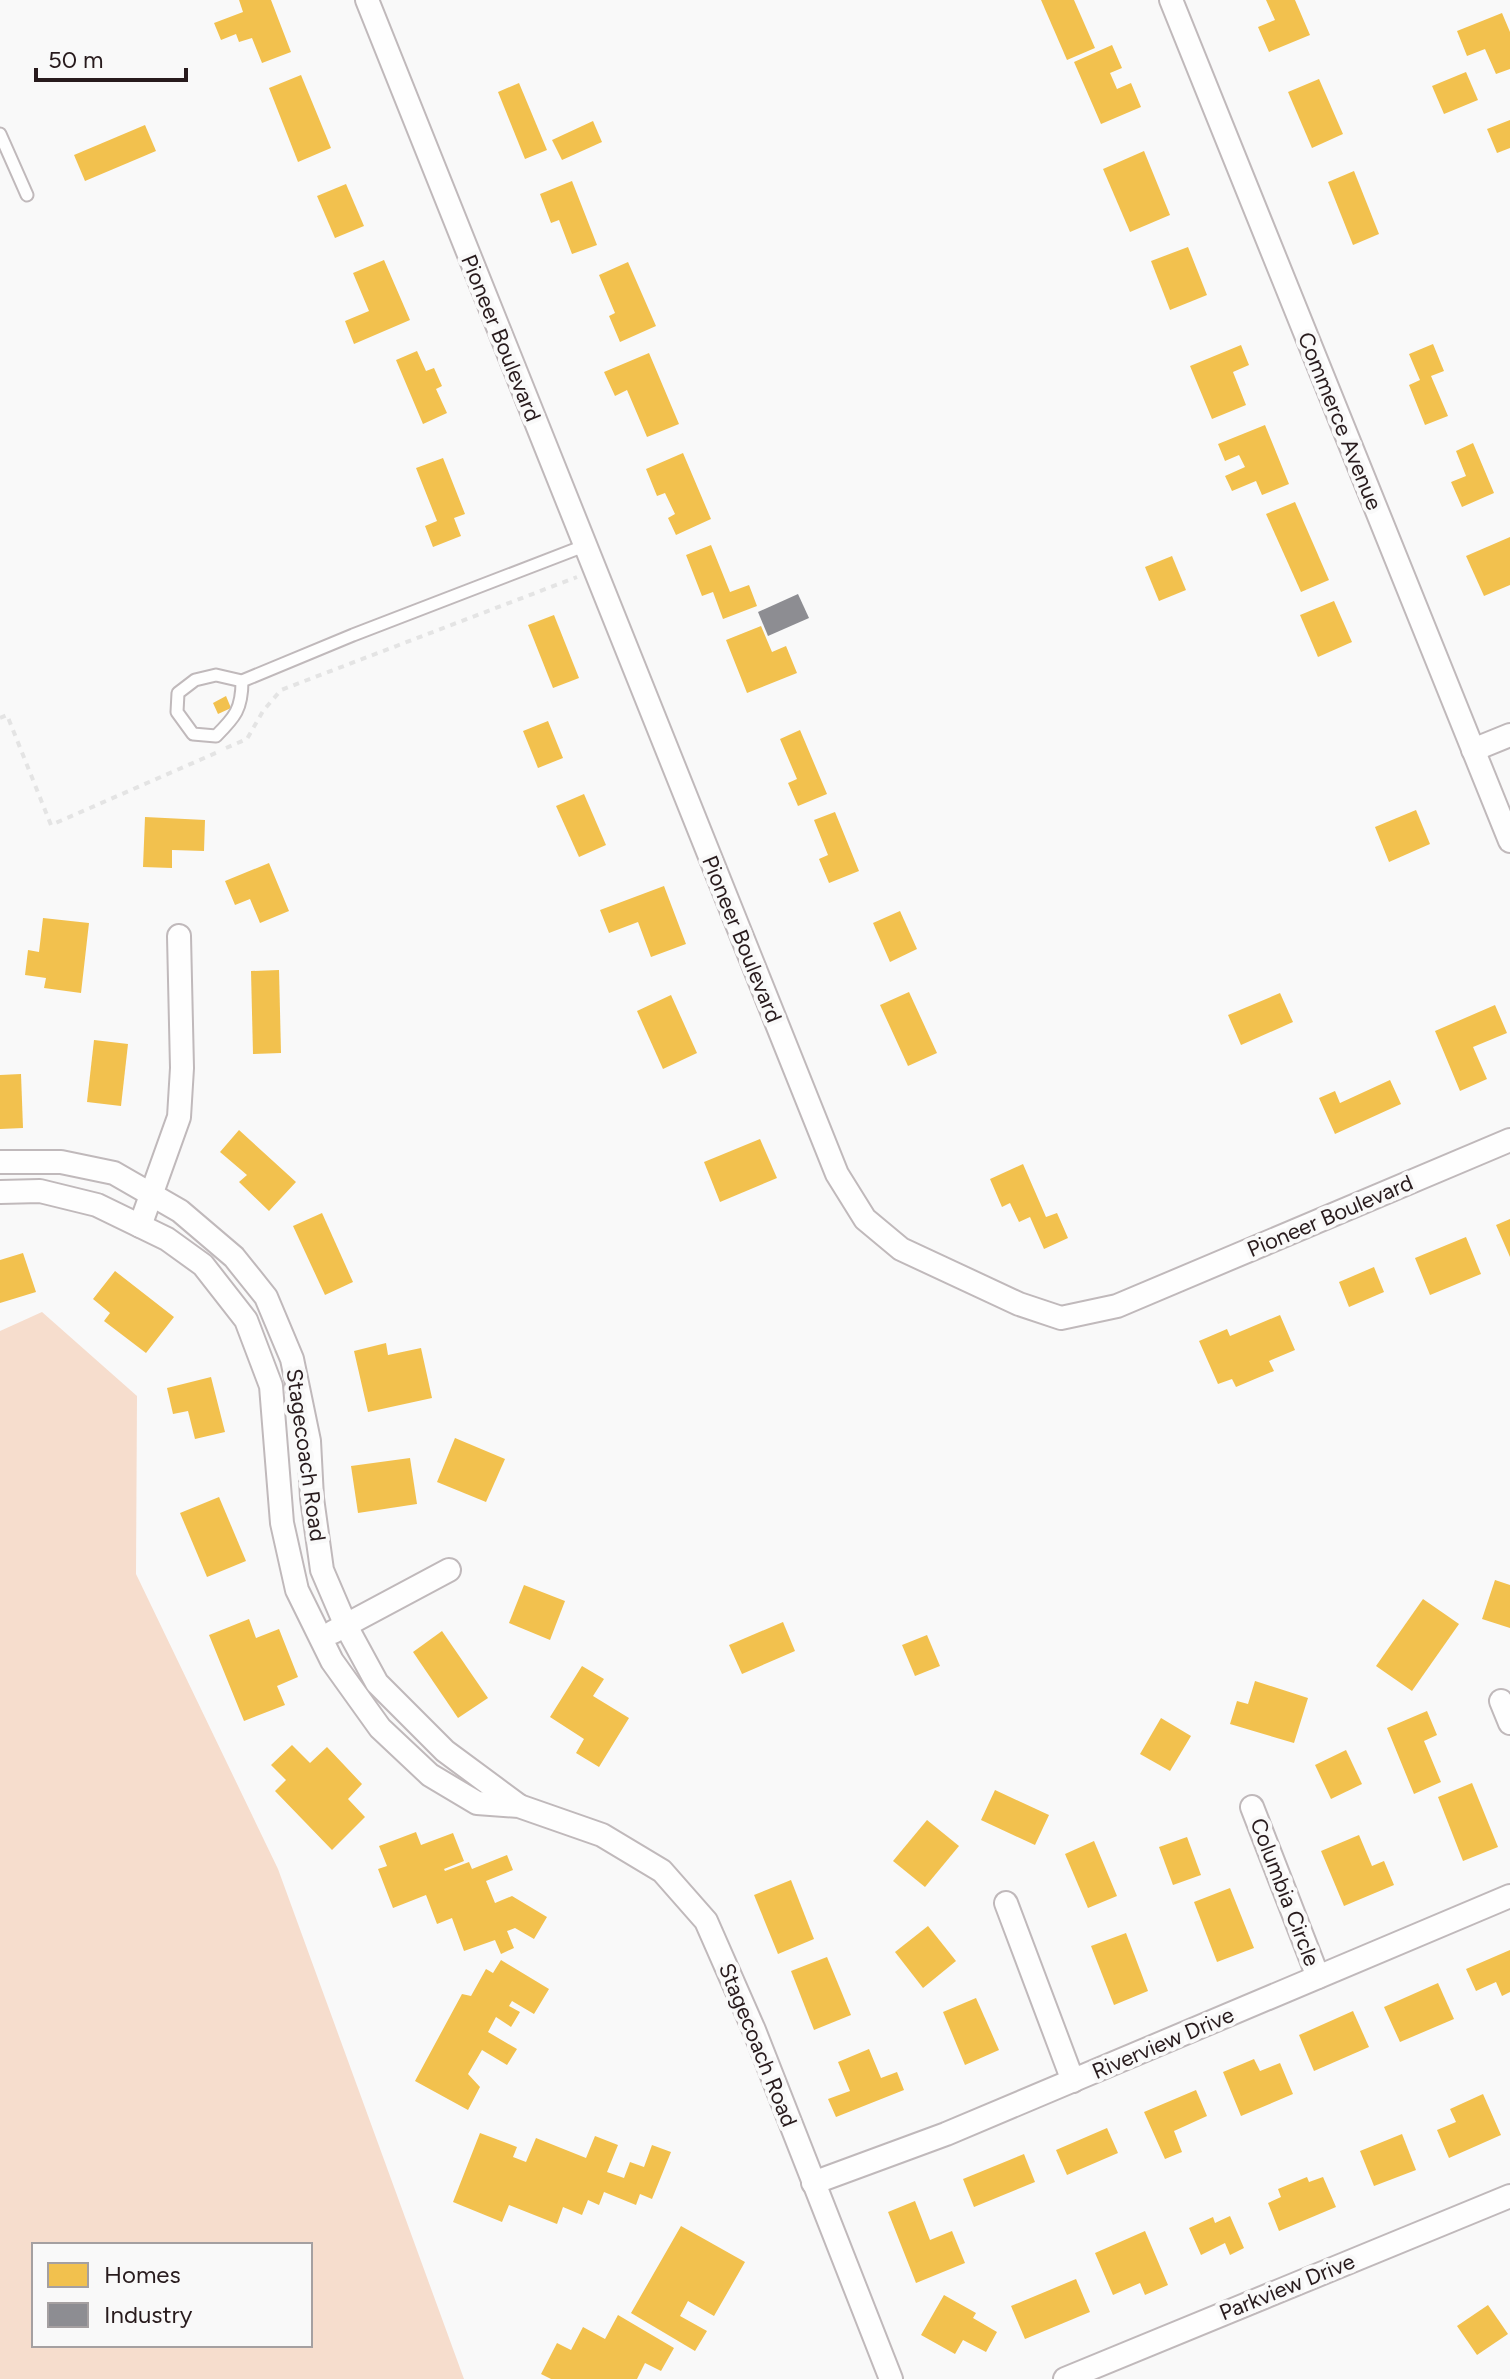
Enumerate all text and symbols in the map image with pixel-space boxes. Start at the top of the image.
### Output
scale bar [36,32,186,82]
text: 50 m [48,45,104,74]
street label: Pioneer Boulevard [455,251,547,425]
street label: Commerce Avenue [1292,328,1388,514]
street label: Pioneer Boulevard [696,852,788,1026]
street label: Pioneer Boulevard [1243,1169,1417,1263]
street label: Stagecoach Road [281,1367,331,1543]
street label: Columbia Circle [1244,1814,1326,1970]
street label: Stagecoach Road [713,1959,803,2131]
street label: Riverview Drive [1088,2001,1238,2085]
legend [32,2243,312,2347]
street label: Parkview Drive [1215,2248,1359,2326]
text: Homes [104,2260,181,2289]
text: Industry [104,2300,193,2329]

